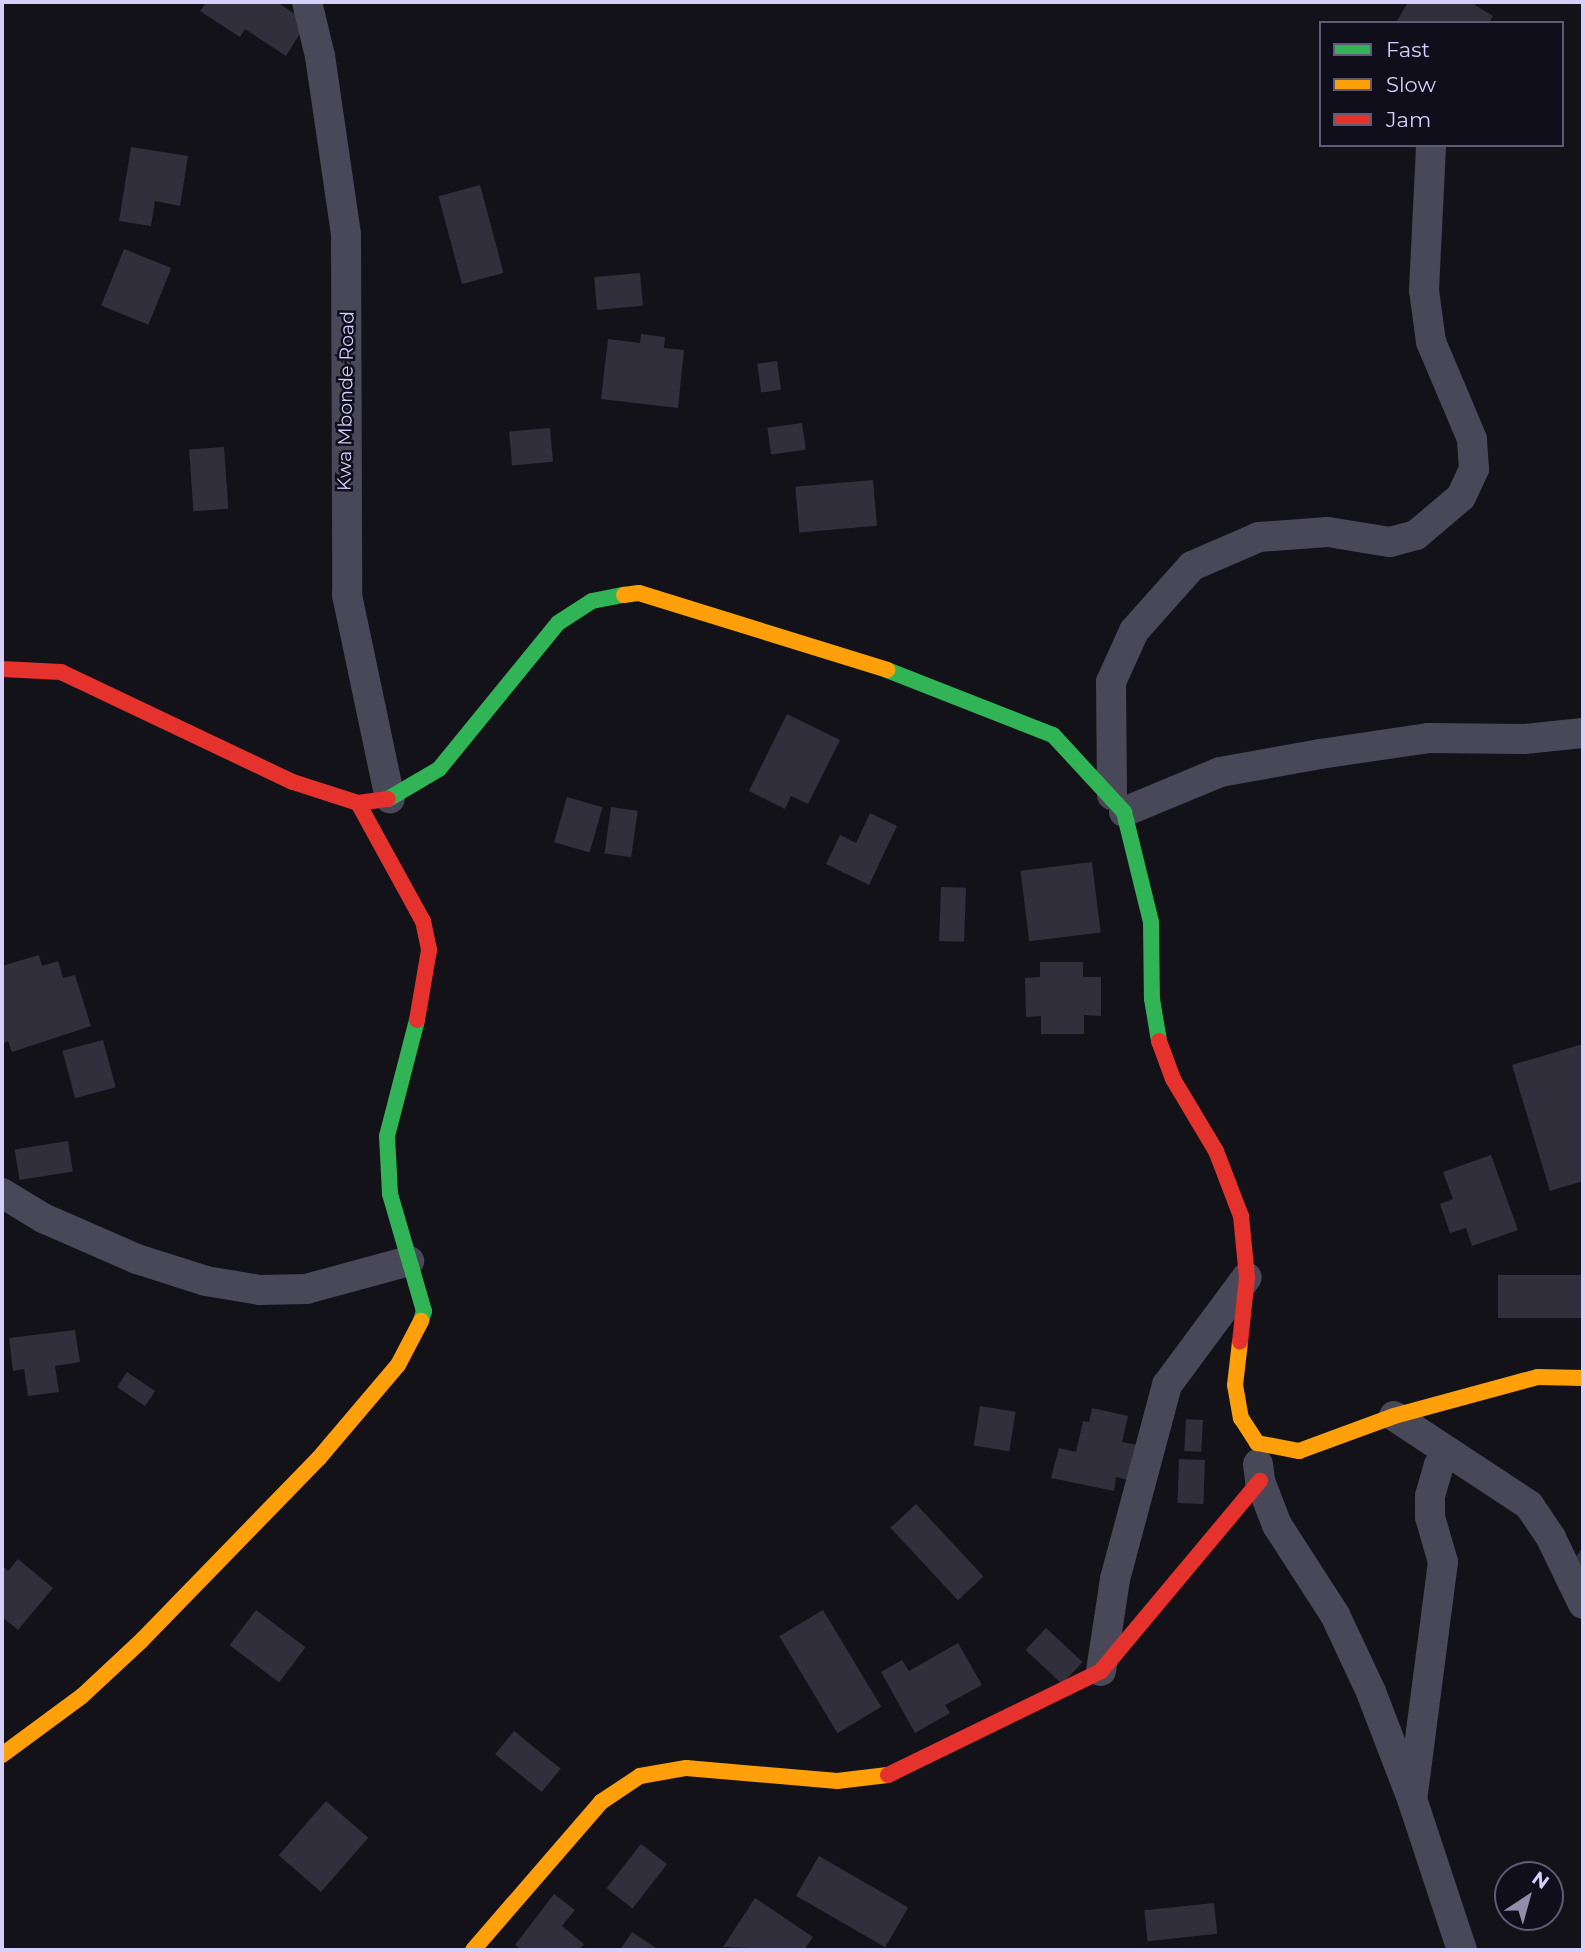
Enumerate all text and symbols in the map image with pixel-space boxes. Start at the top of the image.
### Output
legend [1319,21,1564,147]
text: Fast [1386,37,1430,62]
text: Slow [1386,72,1436,97]
text: Jam [1386,107,1431,132]
street label: Kwa Mbonde Road [333,311,359,491]
north arrow [1494,1861,1564,1931]
text: N [1527,1866,1553,1894]

